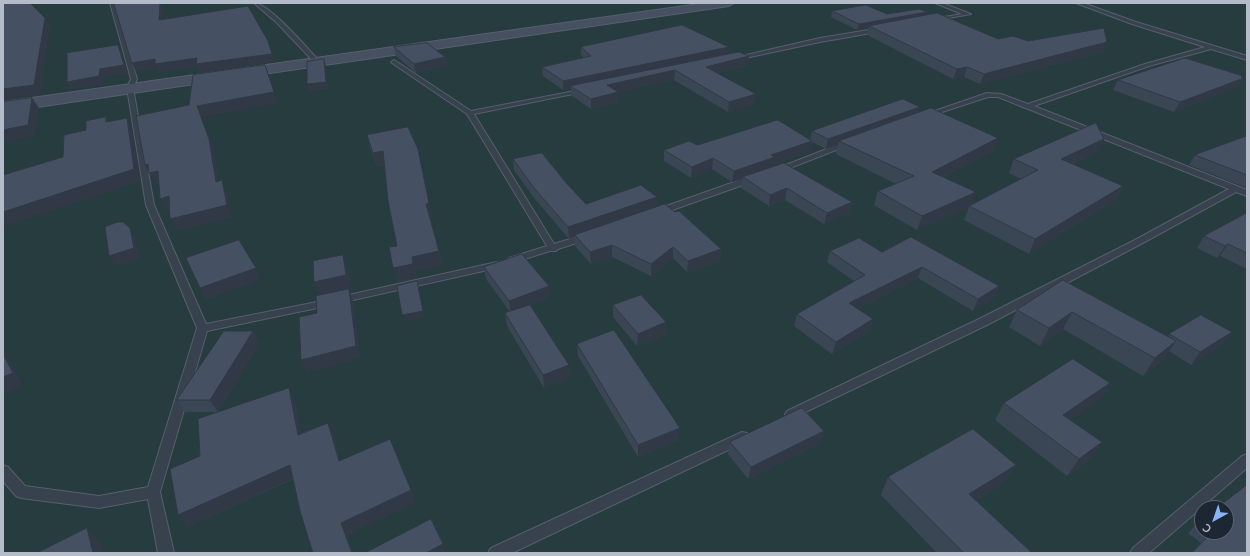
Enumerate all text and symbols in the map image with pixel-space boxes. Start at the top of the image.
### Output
north arrow [1194,500,1234,540]
text: С [1200,521,1214,536]

